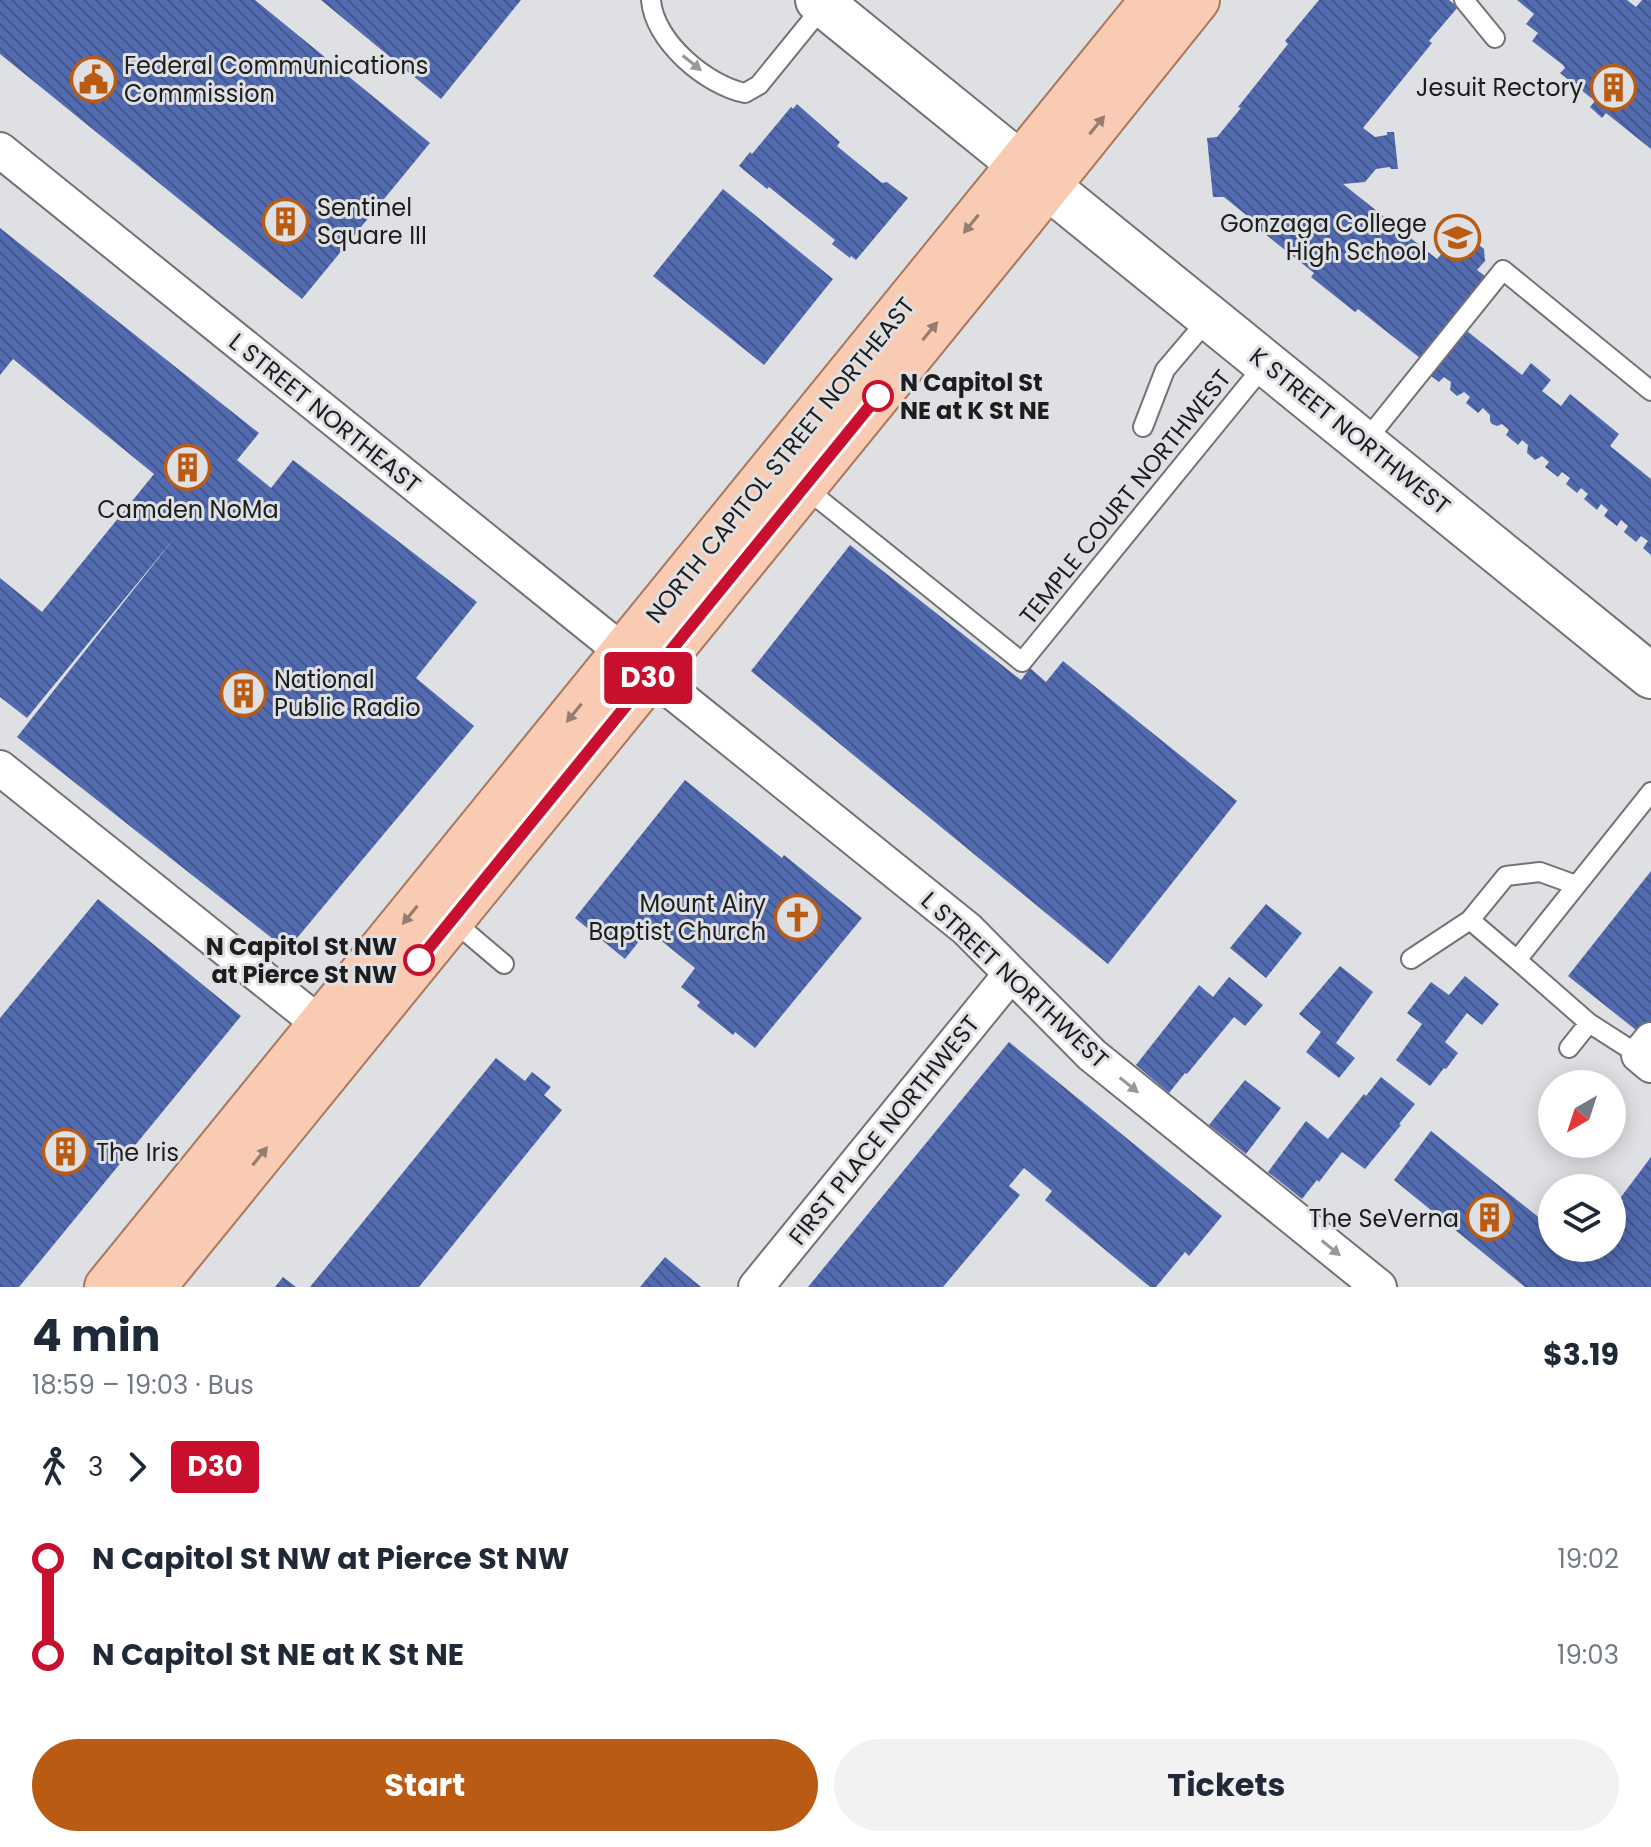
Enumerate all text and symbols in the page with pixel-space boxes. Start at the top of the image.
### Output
place label: Federal Communications Commission [124,49,428,110]
one-way arrow [681,54,701,71]
public building icon: Federal Communications Commission [69,55,117,103]
building icon: Jesuit Rectory [1590,63,1638,111]
place label: Jesuit Rectory [1416,71,1583,104]
one-way arrow [1088,115,1105,135]
place label: Sentinel Square III [317,191,427,252]
building icon: Sentinel Square III [262,197,310,245]
place label: Gonzaga College High School [1220,207,1427,268]
school or university icon: Gonzaga College High School [1434,213,1482,261]
one-way arrow [964,214,980,234]
street label: NORTH CAPITOL STREET NORTHEAST [638,290,922,630]
one-way arrow [922,321,938,341]
street label: L STREET NORTHEAST [222,325,428,501]
street label: K STREET NORTHWEST [1243,340,1457,522]
street label: TEMPLE COURT NORTHWEST [1012,363,1238,631]
place label: N Capitol St NE at K St NE [900,366,1050,427]
marker: N Capitol St NE at K St NE [863,381,893,411]
building icon: Camden NoMa [164,443,212,491]
place label: Camden NoMa [97,493,279,526]
line badge: D30 [602,652,694,704]
text: D30 [620,658,676,697]
place label: National Public Radio [274,663,421,724]
building icon: National Public Radio [219,669,267,717]
one-way arrow [566,703,583,723]
street label: L STREET NORTHWEST [914,884,1116,1076]
place label: Mount Airy Baptist Church [588,887,766,948]
church icon: Mount Airy Baptist Church [773,893,821,941]
one-way arrow [403,905,419,925]
place label: N Capitol St NW at Pierce St NW [206,930,397,991]
marker: N Capitol St NW at Pierce St NW [404,945,434,975]
street label: FIRST PLACE NORTHWEST [781,1008,987,1252]
north arrow [1538,1070,1626,1158]
map controls [1538,1070,1626,1262]
one-way arrow [1119,1076,1139,1093]
building icon: The Iris [41,1128,89,1176]
place label: The Iris [96,1136,179,1169]
one-way arrow [251,1146,268,1166]
button: layers [1538,1174,1626,1262]
building icon: The SeVerna [1466,1194,1514,1242]
place label: The SeVerna [1309,1202,1459,1235]
one-way arrow [1321,1239,1341,1256]
text: 4 min [32,1305,160,1366]
text: $3.19 [1543,1333,1619,1376]
text: 18:59 – 19:03 · Bus [32,1367,254,1403]
icon: walk [32,1445,76,1489]
icon: forward [115,1445,159,1489]
text: D30 [187,1447,243,1486]
text: 3 [88,1449,103,1485]
text: N Capitol St NW at Pierce St NW [92,1537,569,1580]
text: 19:02 [1557,1541,1619,1577]
text: N Capitol St NE at K St NE [92,1633,464,1676]
text: 19:03 [1557,1637,1619,1673]
button: Start [32,1739,818,1831]
button: Tickets [834,1739,1619,1831]

